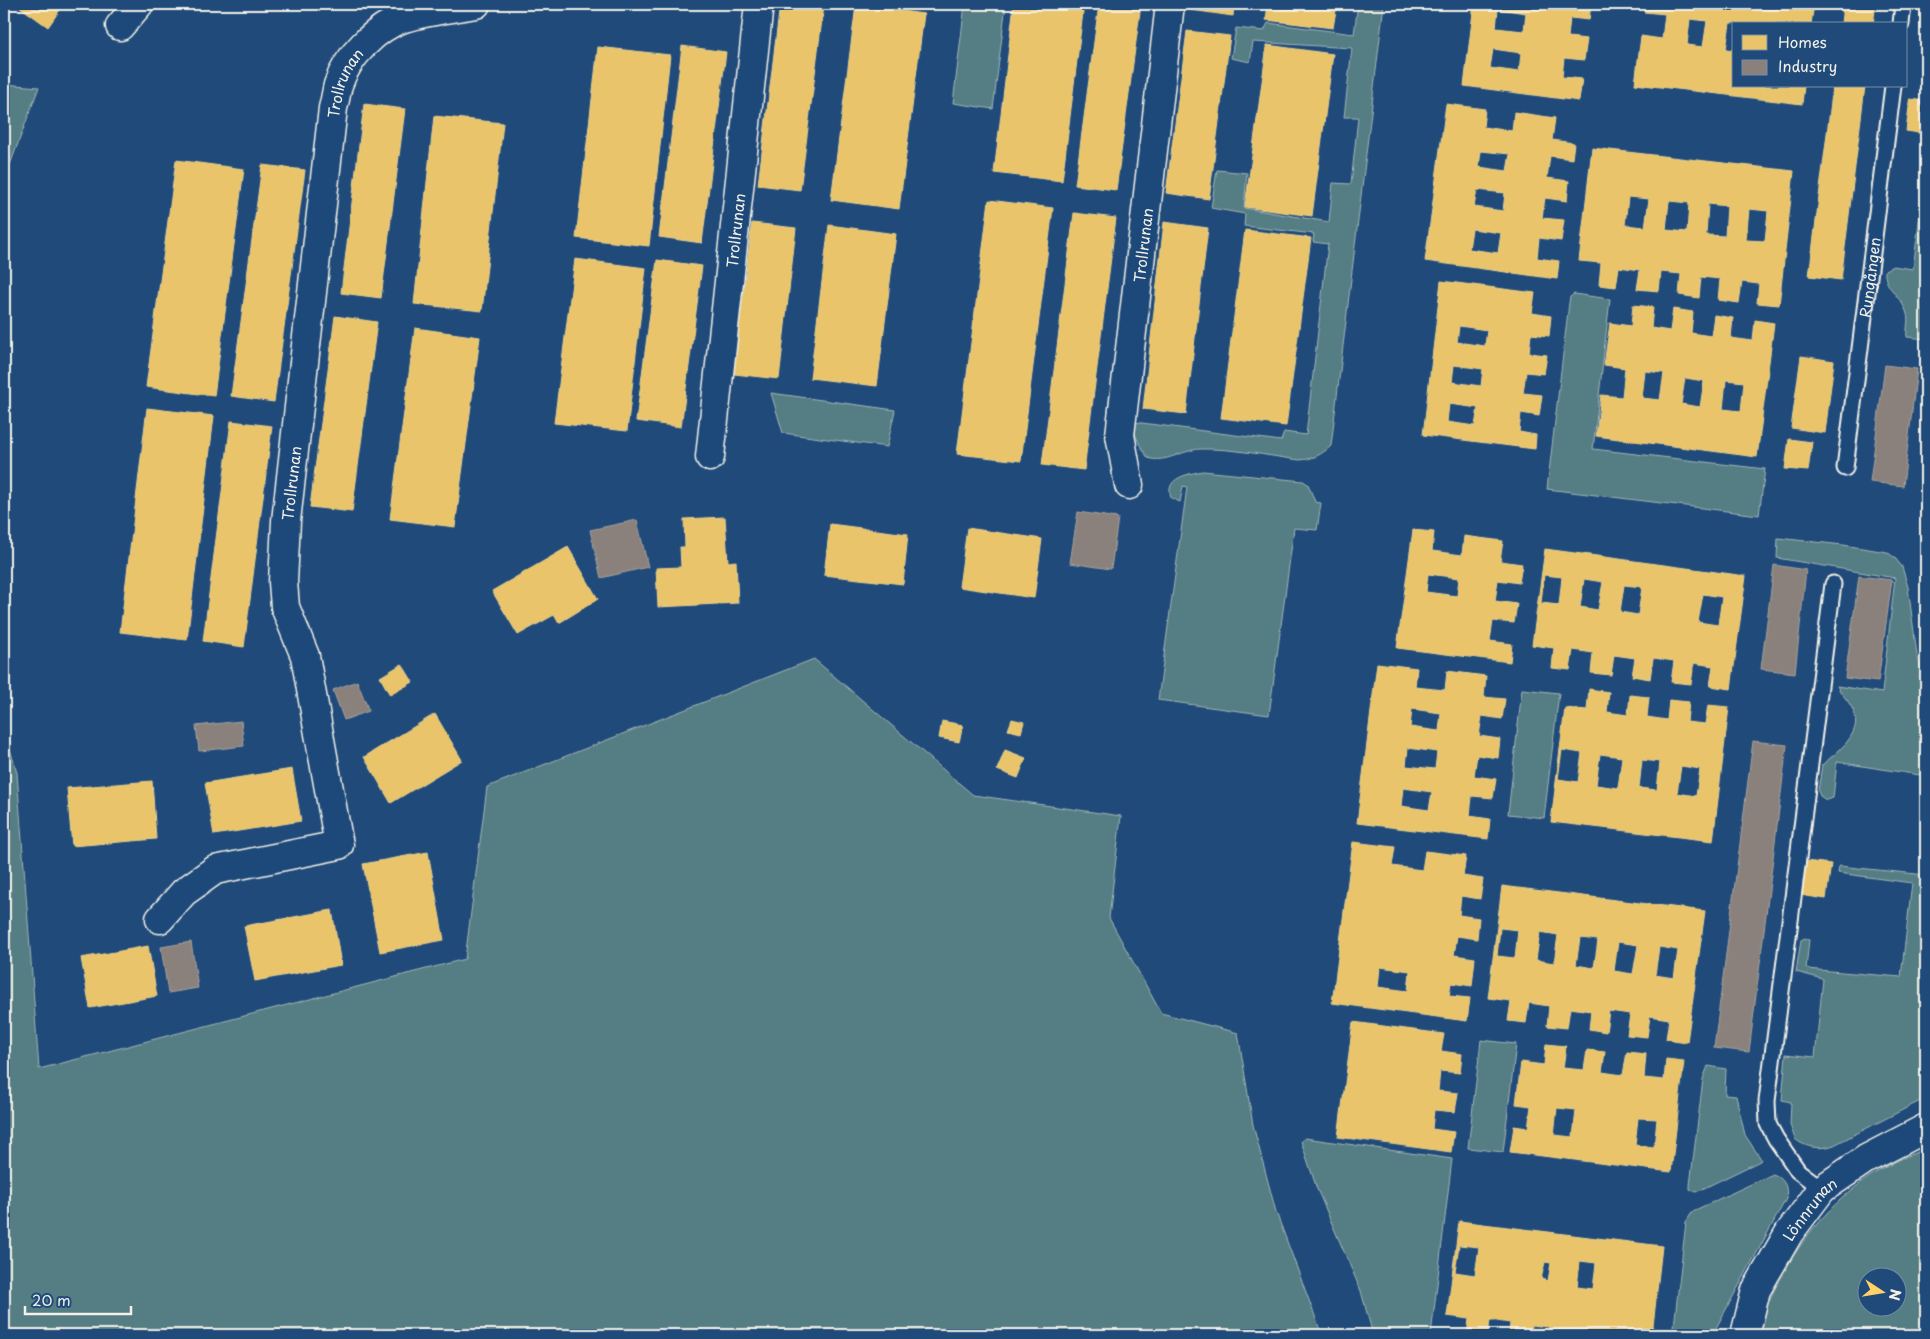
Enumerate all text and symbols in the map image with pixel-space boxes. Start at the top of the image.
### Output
legend [1732,22,1908,88]
text: Homes [1778,30,1827,53]
street label: Trollrunan [320,42,368,119]
text: Industry [1778,54,1837,77]
street label: Trollrunan [719,192,750,269]
street label: Trollrunan [1126,207,1158,284]
street label: Rungången [1852,236,1885,319]
street label: Trollrunan [275,444,306,521]
street label: Lönnrunan [1776,1171,1841,1245]
north arrow [1858,1266,1908,1316]
scale bar [25,1284,131,1316]
text: N [1884,1287,1907,1302]
text: 20 m [32,1288,71,1311]

